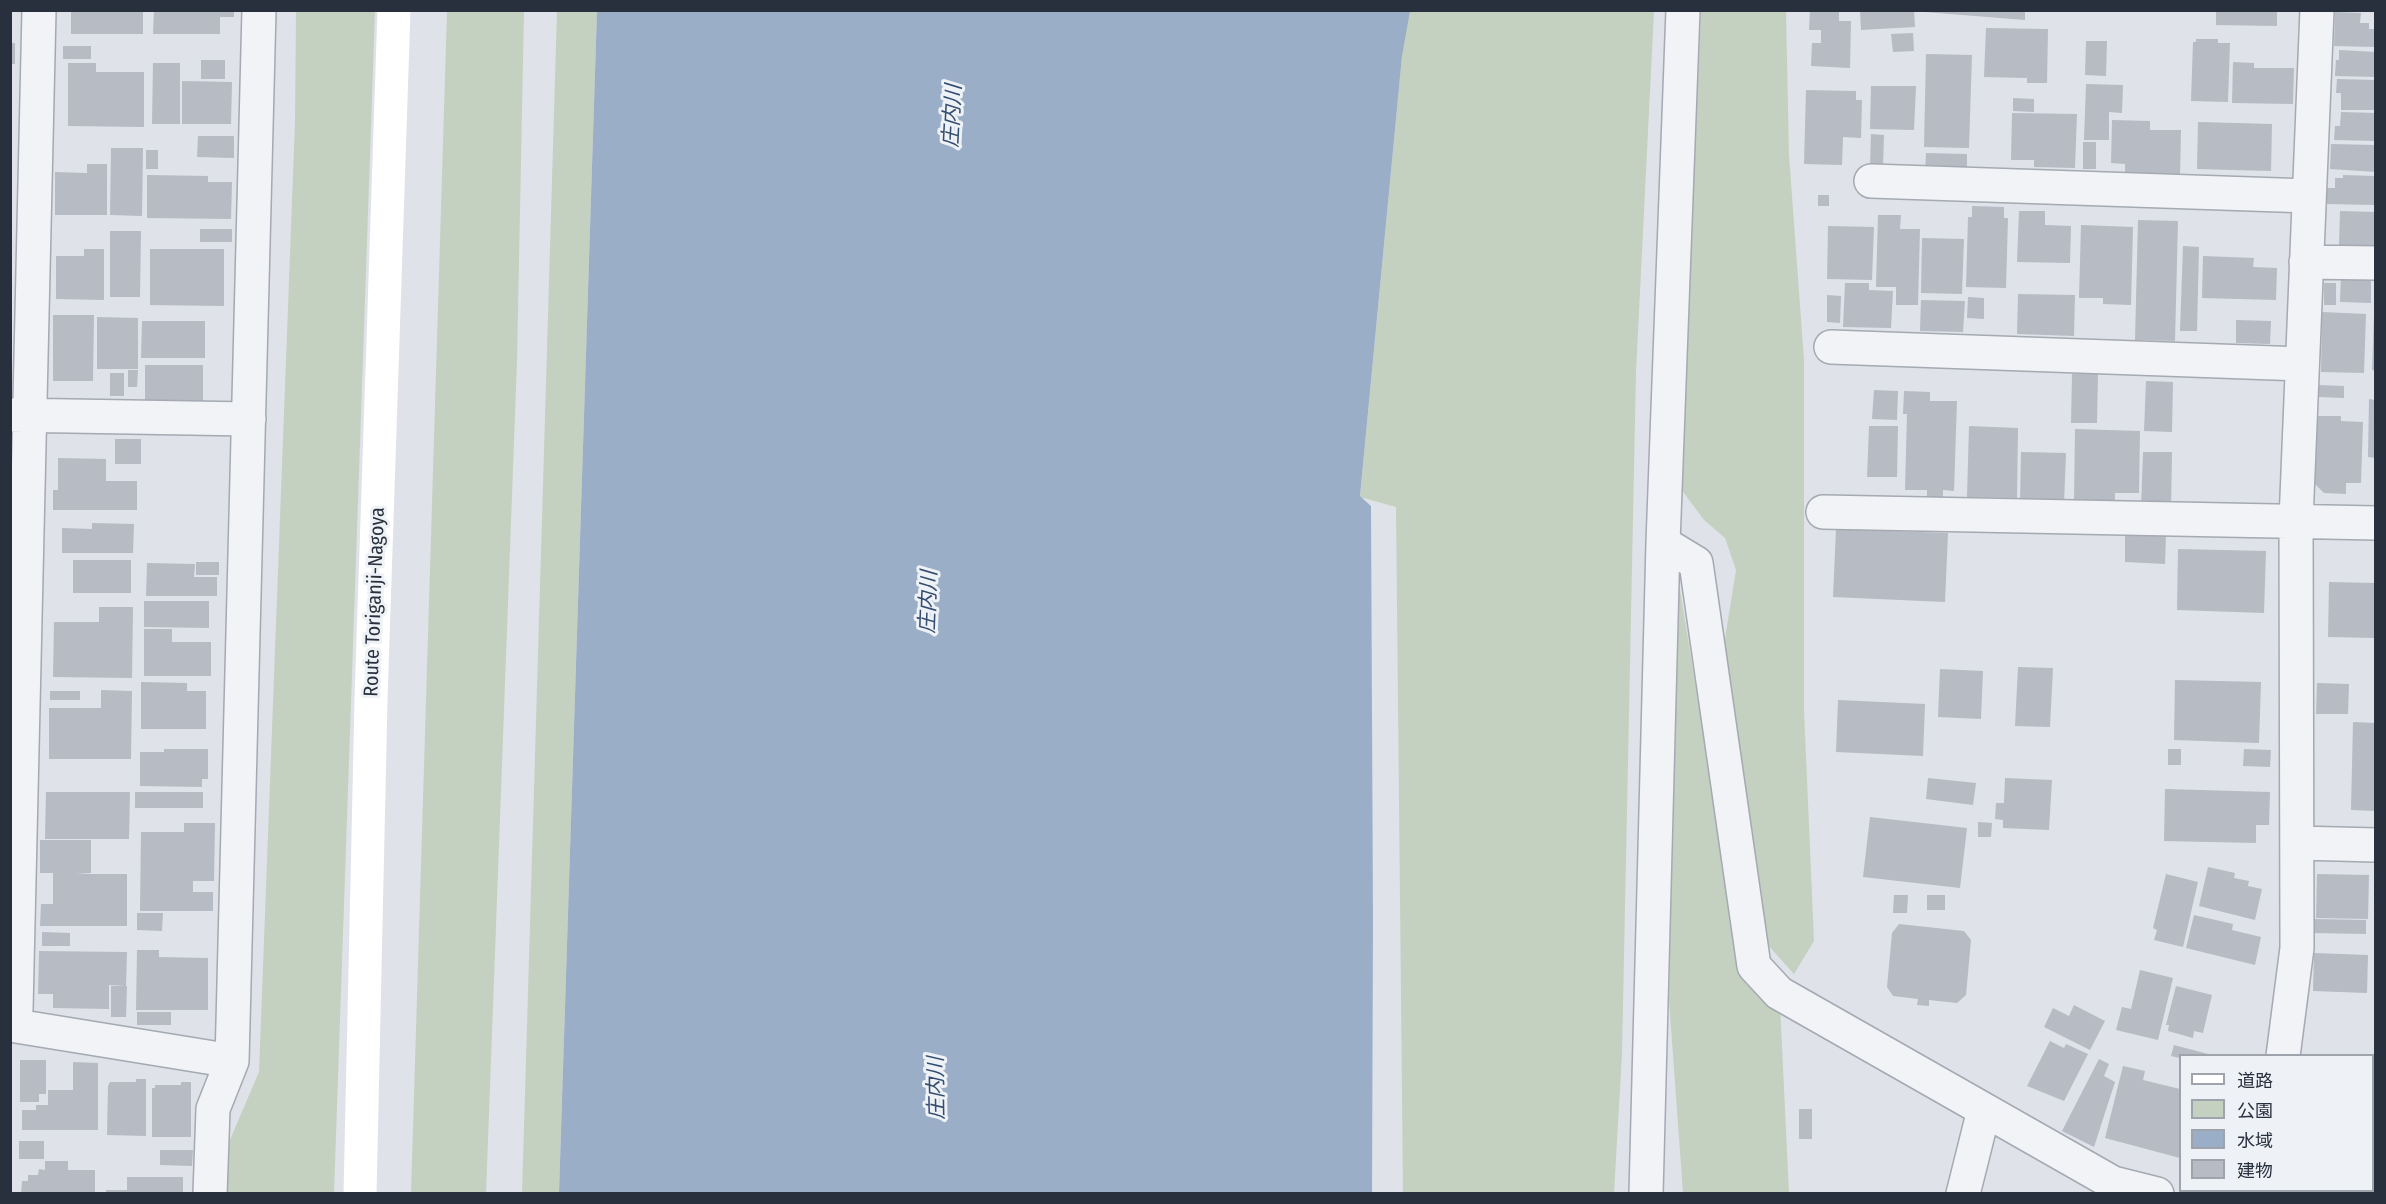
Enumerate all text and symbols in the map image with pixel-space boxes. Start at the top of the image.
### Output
water label: 庄内川 [939,84,967,148]
street label: Route Toriganji-Nagoya [360,507,390,697]
water label: 庄内川 [915,570,943,634]
legend [2179,1054,2374,1192]
water label: 庄内川 [924,1056,950,1120]
text: 道路 [2237,1070,2273,1092]
text: 公園 [2237,1100,2273,1122]
text: 水域 [2237,1130,2273,1152]
text: 建物 [2237,1160,2273,1182]

